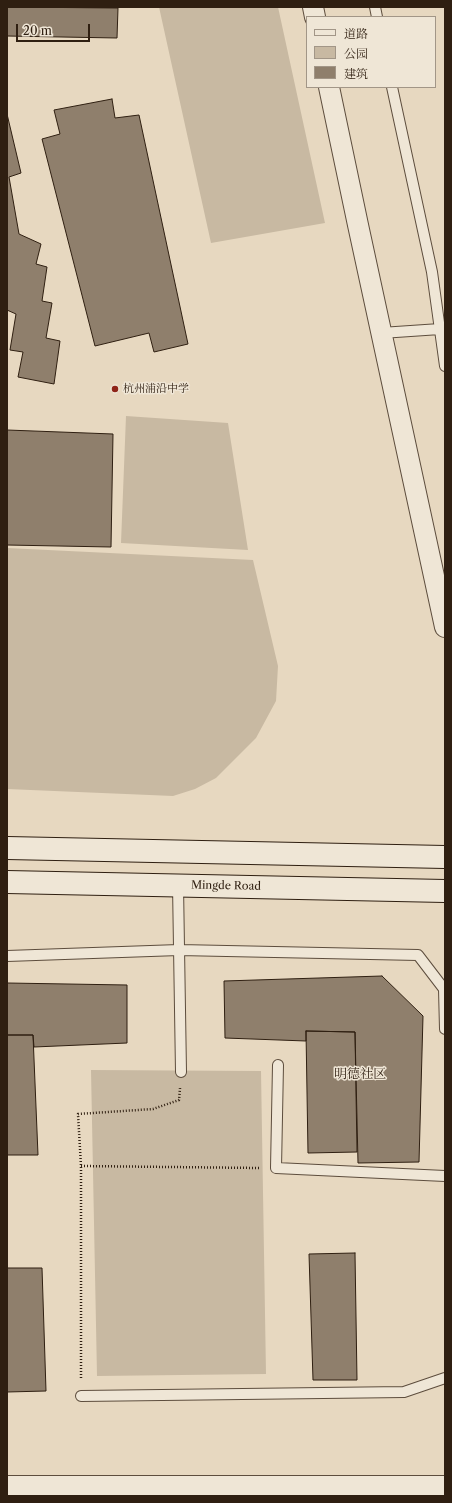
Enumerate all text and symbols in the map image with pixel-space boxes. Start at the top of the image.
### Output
scale bar [18,16,92,42]
legend [306,16,436,88]
text: 20 m [23,23,52,38]
text: 道路 [344,26,368,41]
text: 公园 [344,46,368,61]
text: 建筑 [344,66,368,81]
place label: 杭州浦沿中学 [123,382,189,396]
marker: 杭州浦沿中学 [110,384,120,394]
street label: Mingde Road [191,879,261,893]
district label: 明德社区 [334,1066,386,1082]

